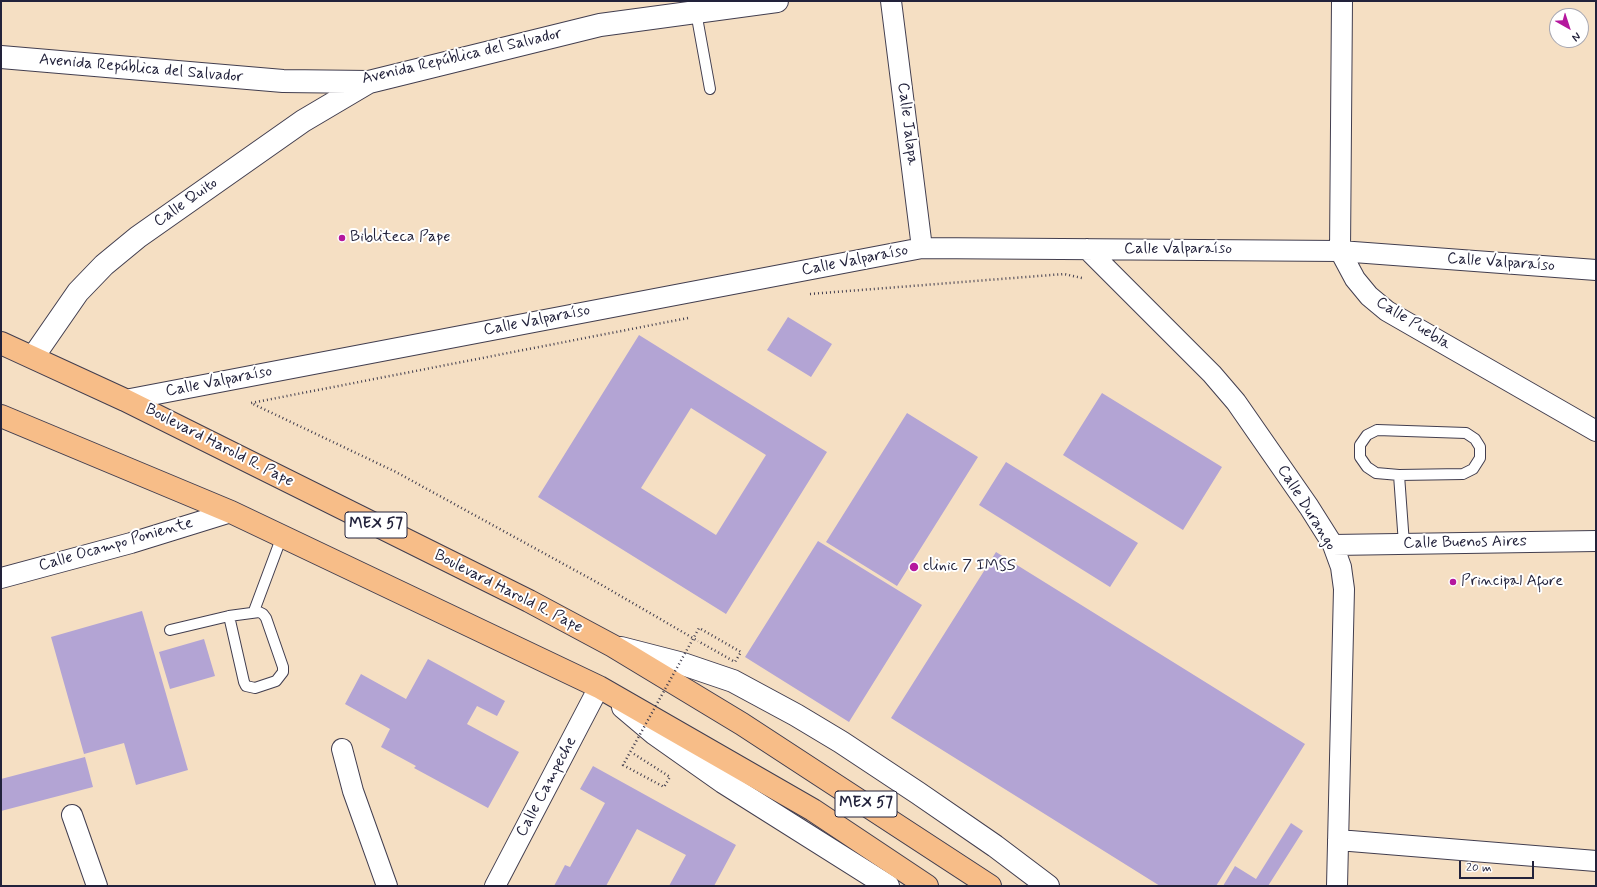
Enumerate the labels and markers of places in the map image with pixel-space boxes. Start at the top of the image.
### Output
place label: Bibliteca Pape [350,228,450,248]
marker: Bibliteca Pape [337,233,347,243]
place label: clinic 7 IMSS [923,557,1016,577]
marker: clinic 7 IMSS [908,561,920,573]
place label: Principal Afore [1461,572,1563,592]
marker: Principal Afore [1448,577,1458,587]

